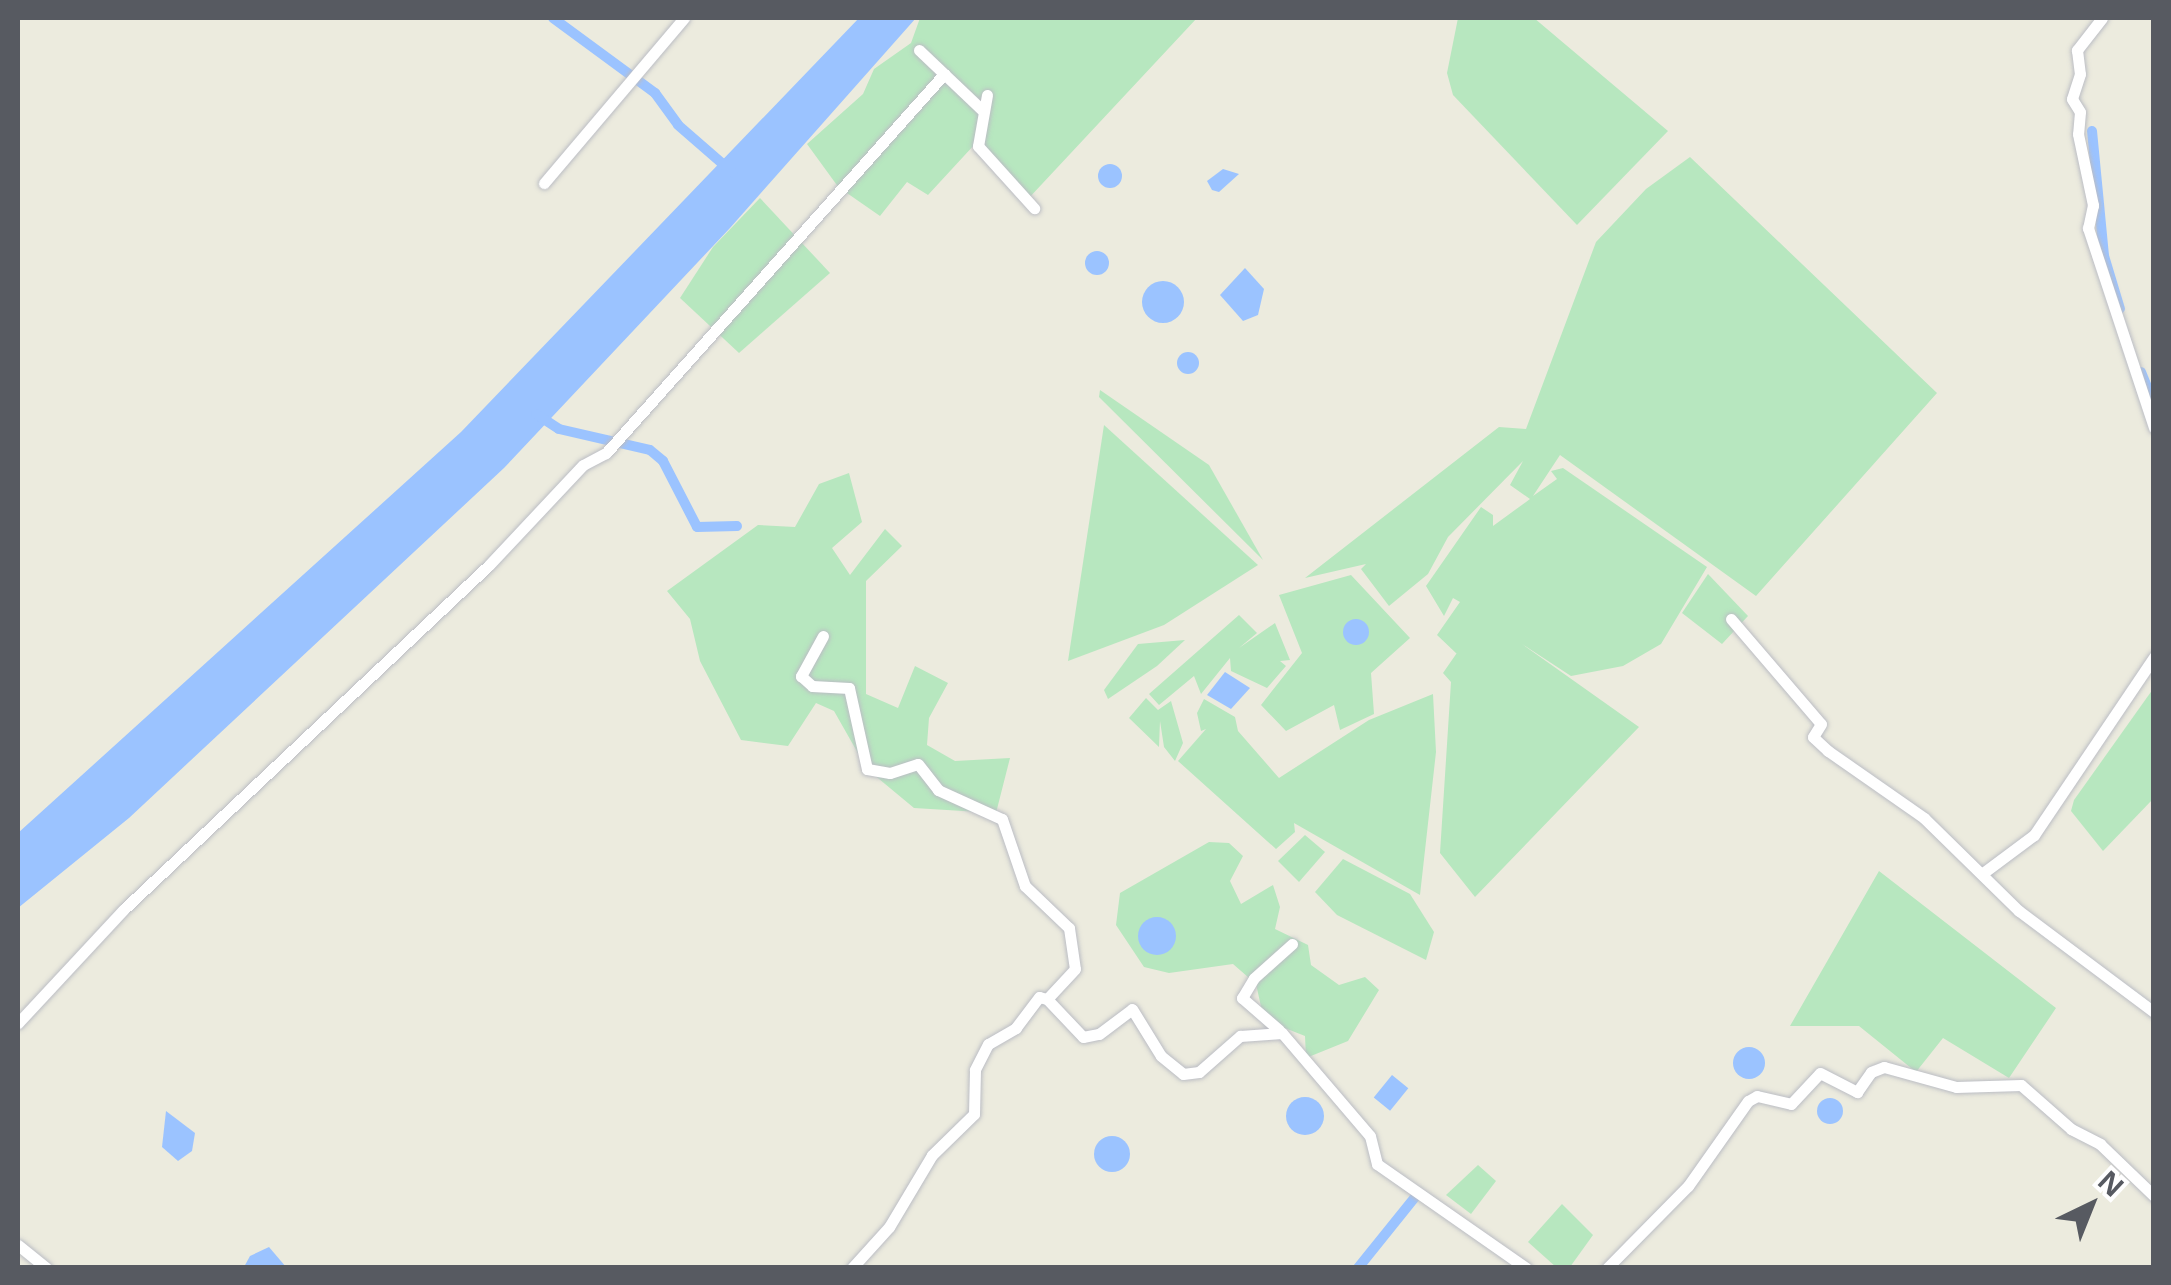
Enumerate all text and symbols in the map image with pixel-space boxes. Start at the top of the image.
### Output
north arrow [2041,1155,2141,1255]
text: N [2090,1161,2133,1205]

